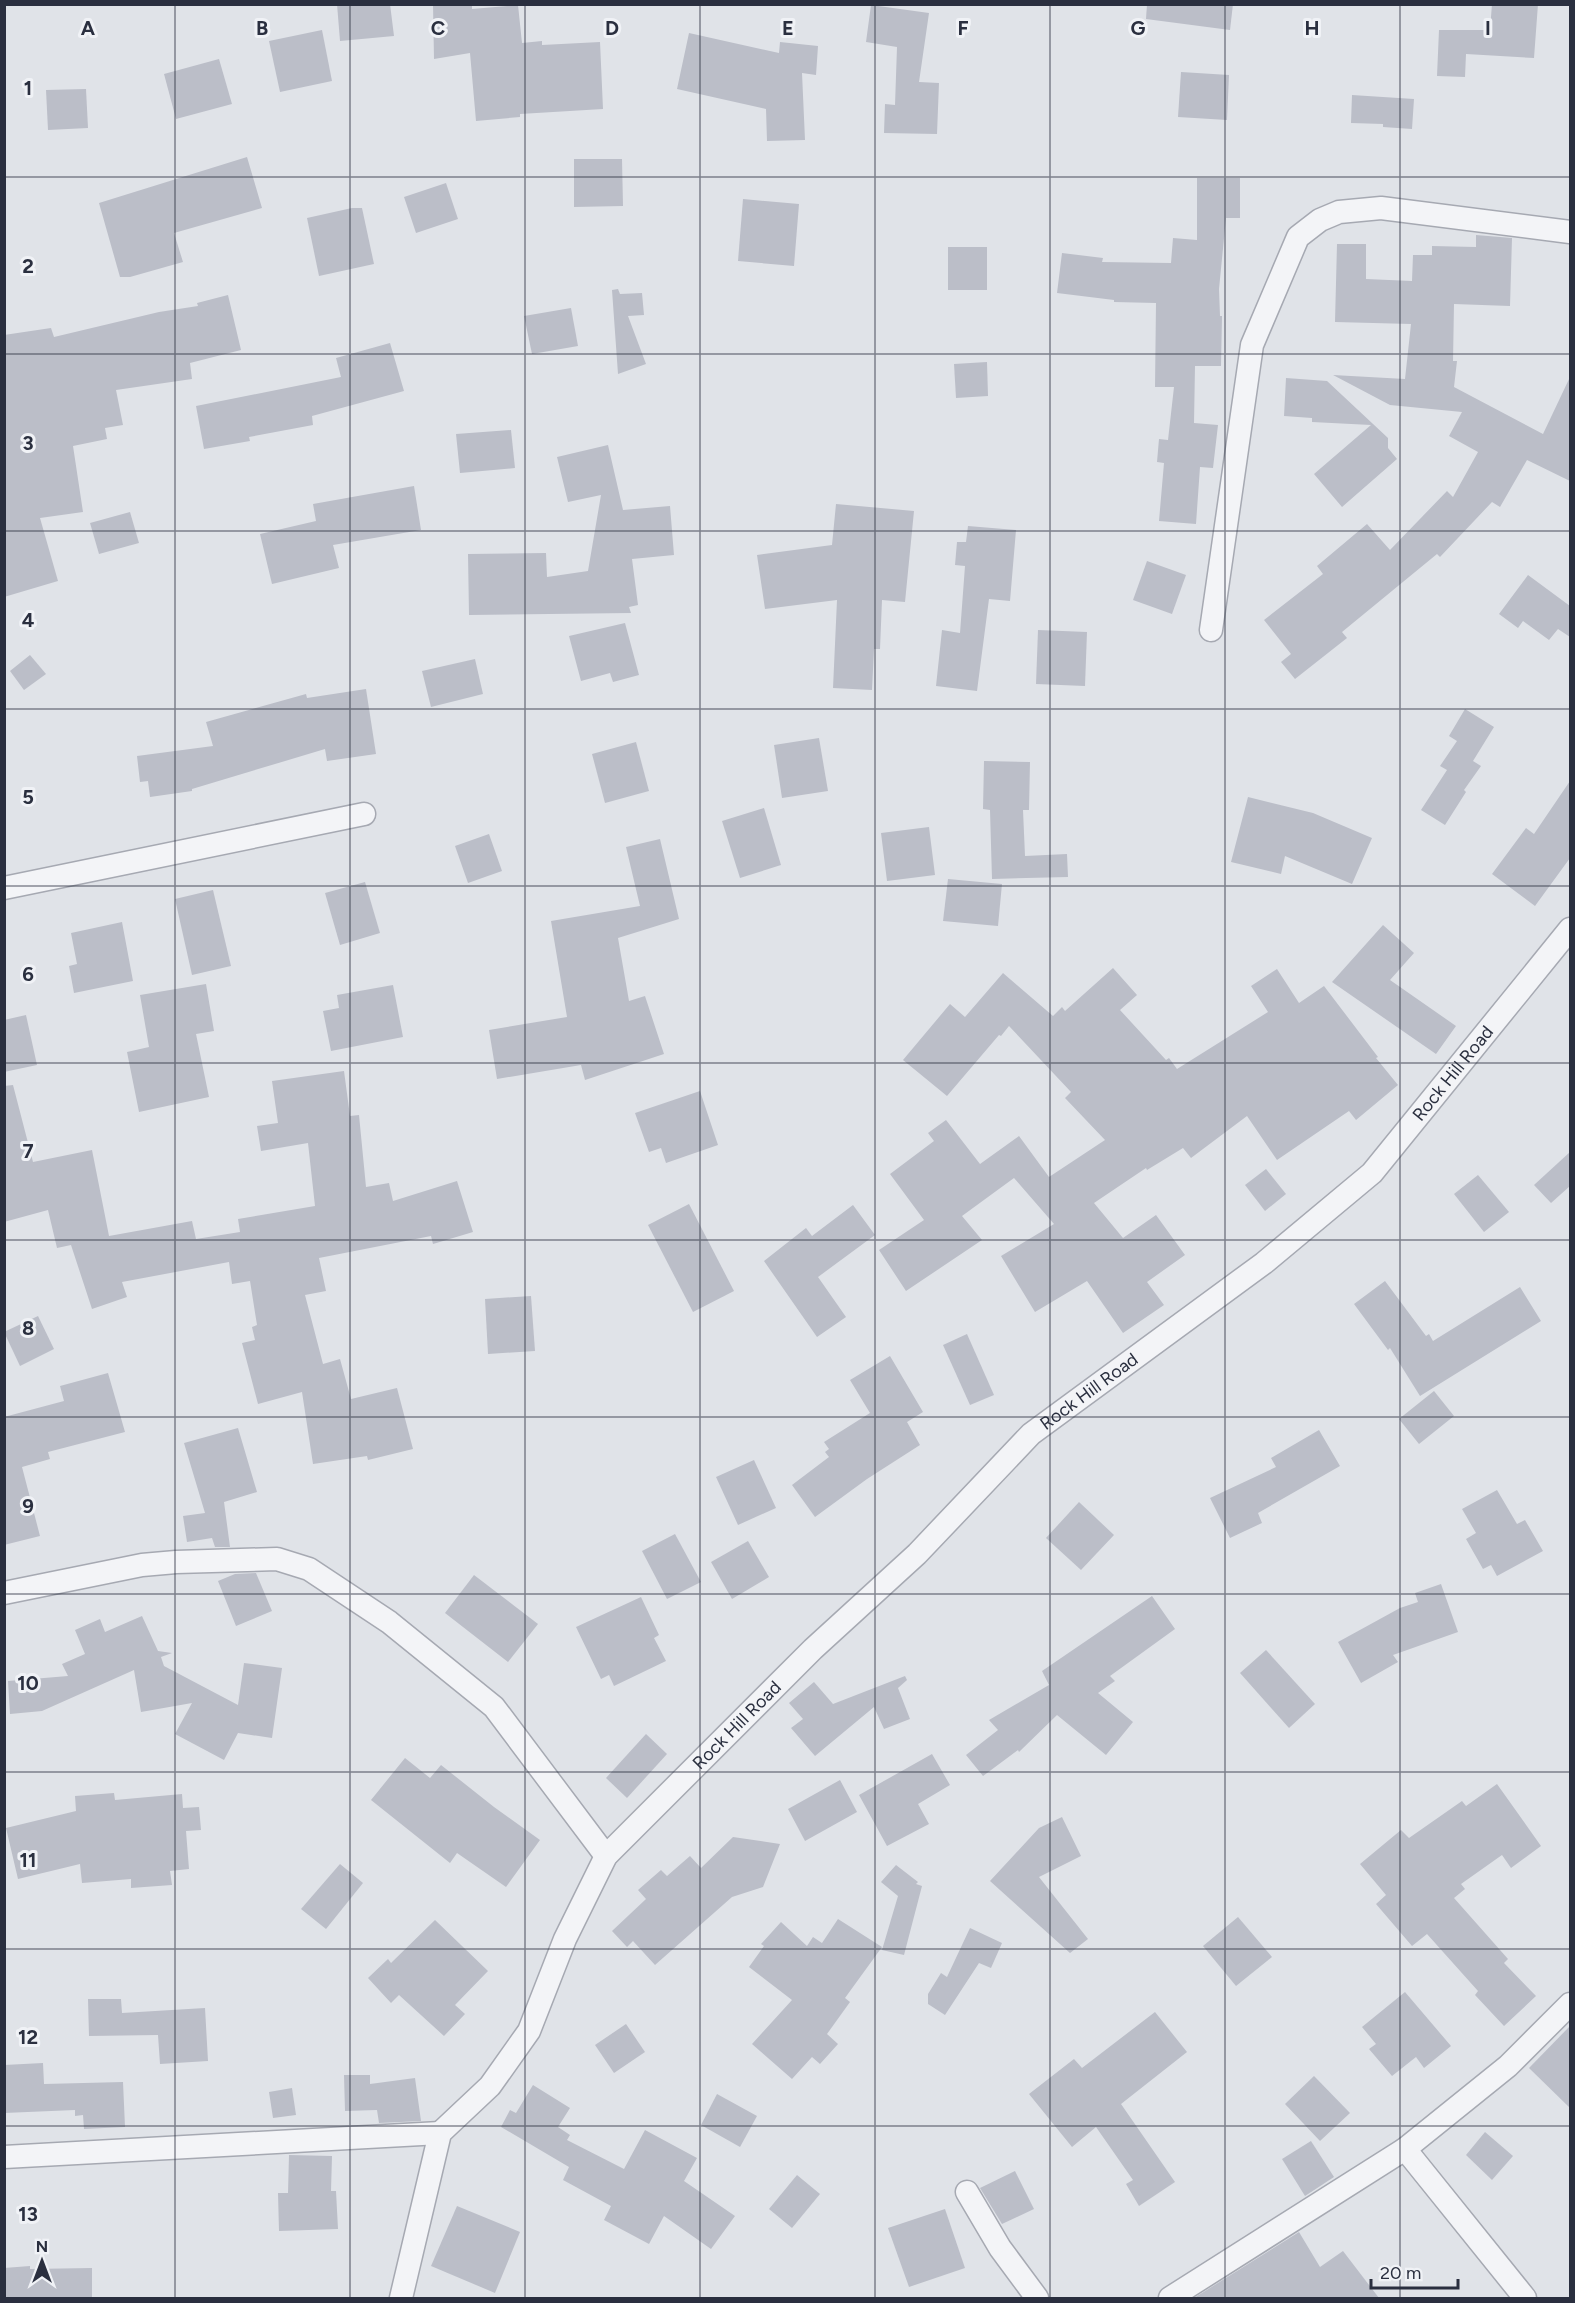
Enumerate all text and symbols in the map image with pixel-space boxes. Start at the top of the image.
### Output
text: A [81,16,96,40]
text: B [256,16,268,40]
text: C [431,16,445,40]
text: D [605,16,619,40]
text: E [782,16,794,40]
text: F [957,16,969,40]
text: G [1131,16,1146,40]
text: H [1305,16,1320,40]
text: I [1485,16,1491,40]
text: 1 [24,76,32,100]
text: 2 [22,254,34,278]
text: 3 [22,431,34,455]
text: 4 [22,608,35,632]
text: 5 [22,785,34,809]
text: 6 [22,962,34,986]
street label: Rock Hill Road [1408,1021,1498,1125]
text: 7 [22,1139,34,1163]
text: 8 [22,1316,34,1340]
street label: Rock Hill Road [1036,1348,1142,1435]
text: 9 [22,1494,34,1518]
text: 10 [17,1671,39,1695]
street label: Rock Hill Road [688,1676,786,1774]
text: 11 [20,1848,36,1872]
text: 12 [18,2025,38,2049]
text: 13 [18,2202,38,2226]
north arrow [12,2231,72,2291]
text: N [36,2237,48,2256]
scale bar [1371,2252,1458,2290]
text: 20 m [1380,2262,1421,2284]

